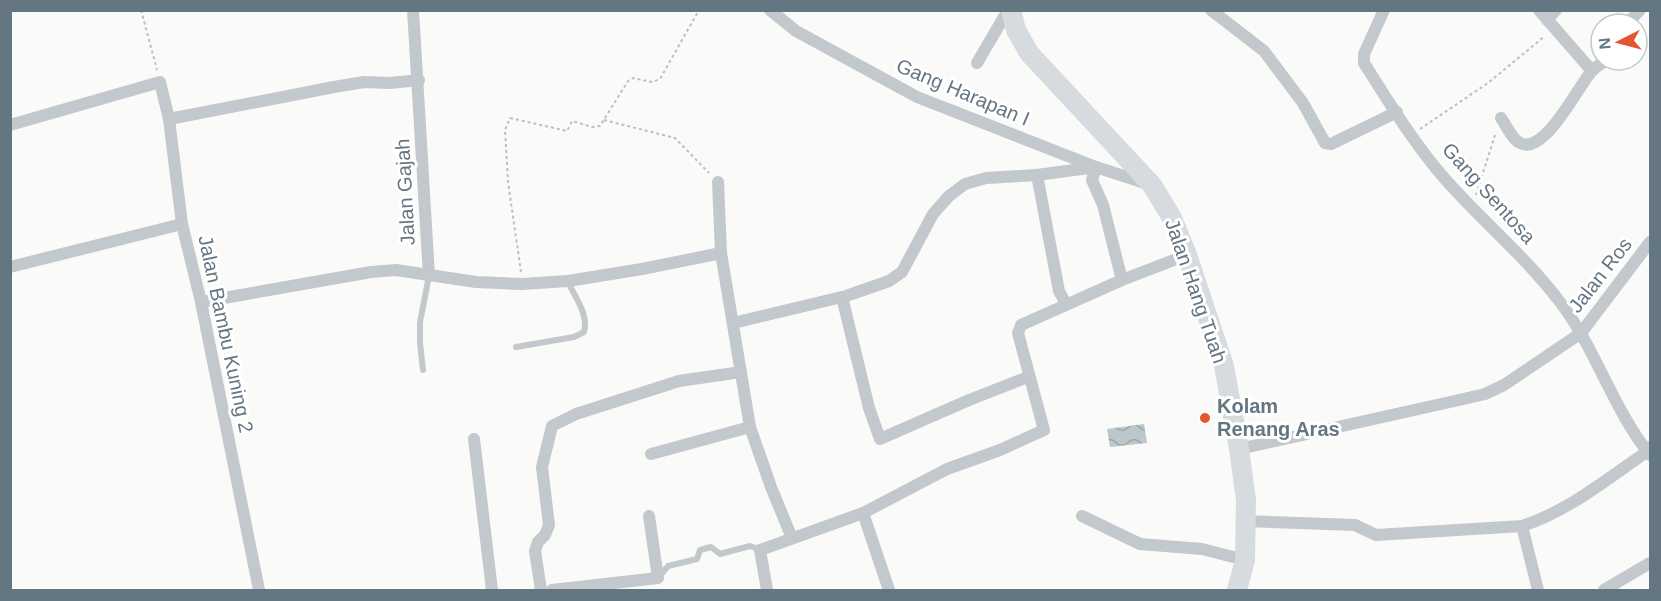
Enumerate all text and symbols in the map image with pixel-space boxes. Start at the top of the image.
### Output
north arrow [1589,12,1649,72]
text: N [1596,37,1614,50]
street label: Gang Harapan I [893,54,1033,130]
street label: Jalan Gajah [391,138,419,246]
street label: Gang Sentosa [1438,138,1541,249]
street label: Jalan Hang Tuah [1161,216,1231,366]
street label: Jalan Bambu Kuning 2 [194,233,258,435]
street label: Jalan Ros [1564,233,1636,317]
place label: Kolam Renang Aras [1217,395,1340,440]
marker: Kolam Renang Aras [1198,411,1212,425]

